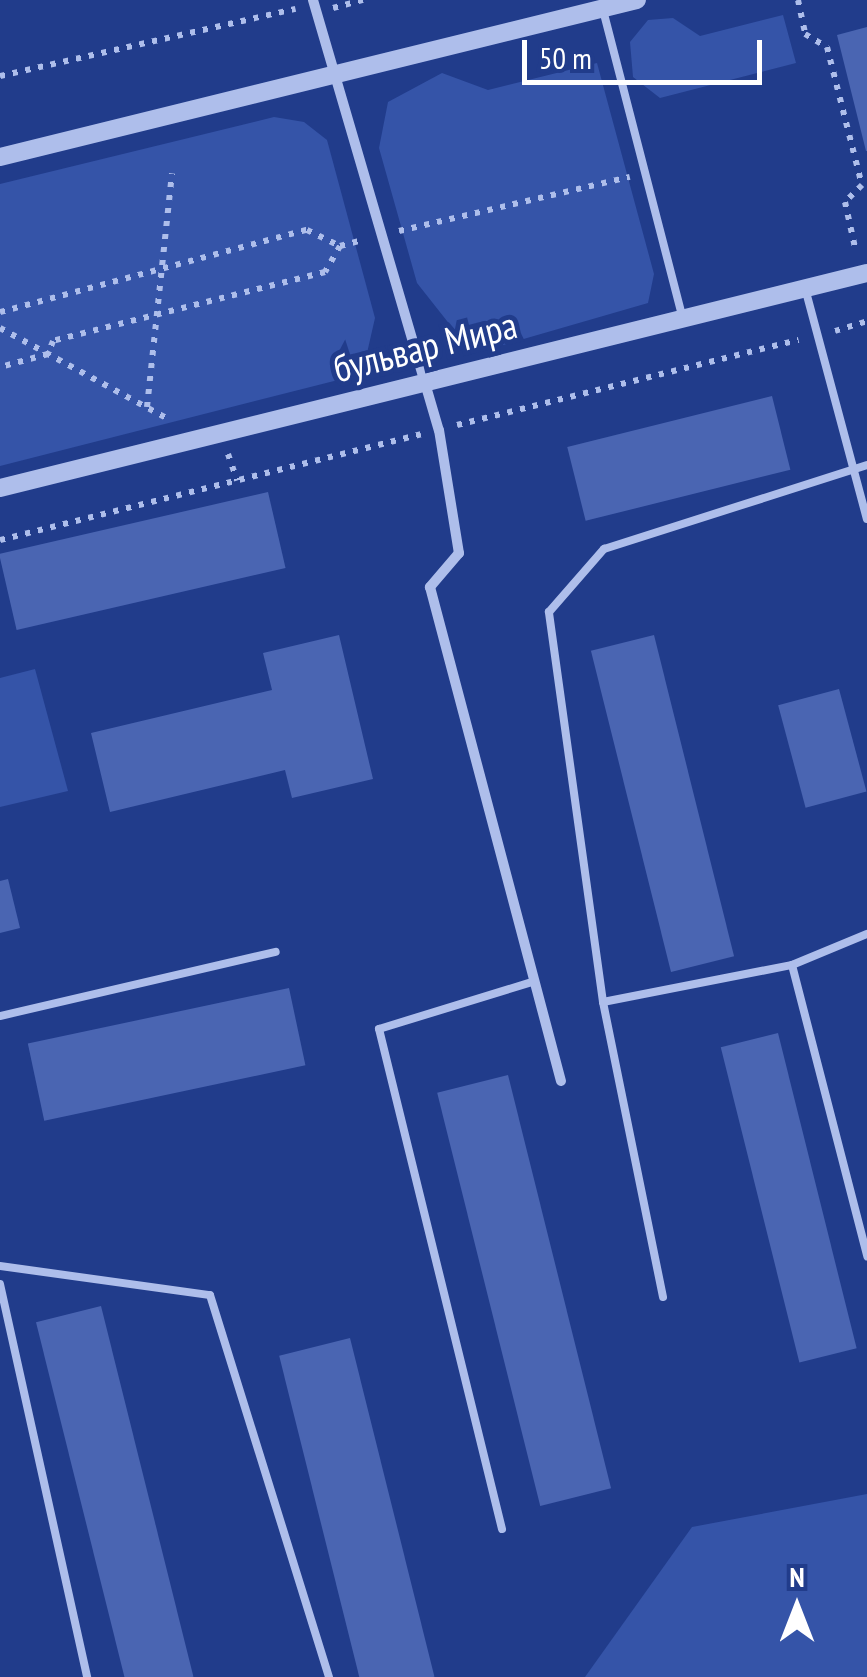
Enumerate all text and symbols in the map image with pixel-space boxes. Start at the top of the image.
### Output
scale bar [527,20,767,82]
text: 50 m [539,38,592,77]
street label: бульвар Мира [329,301,521,391]
north arrow [747,1557,847,1657]
text: N [789,1558,805,1595]

